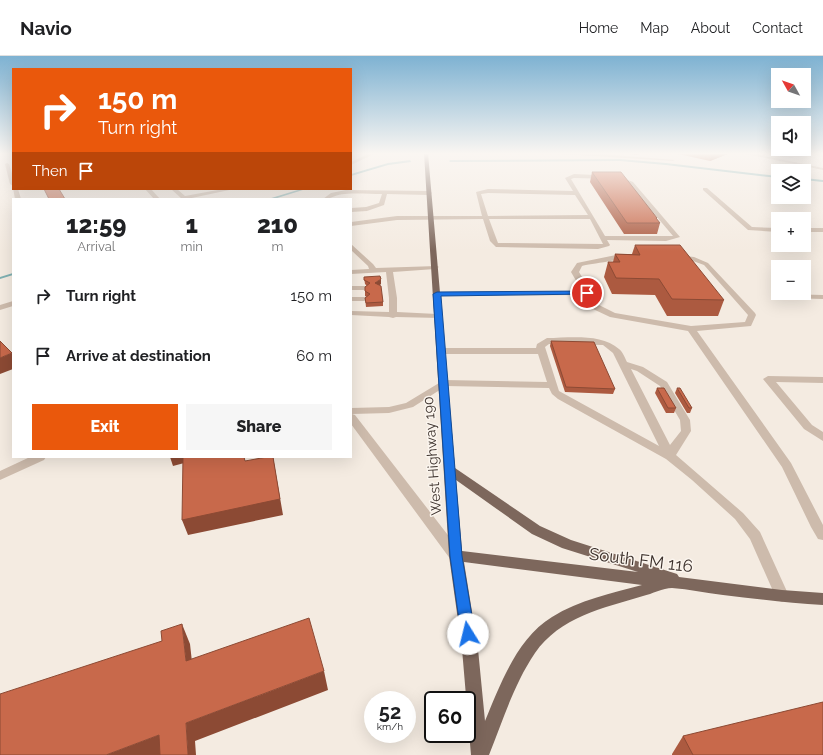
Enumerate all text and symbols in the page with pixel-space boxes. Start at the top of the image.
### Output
text: Navio [20,17,72,39]
text: Home [579,20,618,36]
text: Map [640,20,669,36]
text: About [691,20,730,36]
text: Contact [752,20,803,36]
north arrow [771,68,811,108]
map controls [771,68,811,300]
text: 150 m [98,83,177,116]
icon: right [32,84,84,136]
button: sound [771,116,811,156]
text: Turn right [98,117,177,138]
icon: arrive [75,160,97,182]
text: Then [32,162,67,180]
button: layers [771,164,811,204]
text: 12:59 [66,210,126,239]
text: 1 [185,210,198,239]
text: 210 [257,210,298,239]
button: + [771,212,811,252]
text: Arrival [77,239,115,254]
text: min [181,239,203,254]
text: m [271,239,283,254]
button: − [771,260,811,300]
pin [570,276,604,310]
icon: arrive [576,282,598,304]
icon: right [32,285,54,307]
text: Turn right [66,287,136,305]
text: 150 m [291,287,332,305]
icon: arrive [32,345,54,367]
text: Arrive at destination [66,347,211,365]
text: 60 m [296,347,332,365]
street label: West Highway 190 [420,396,444,516]
button: Exit [32,404,178,450]
button: Share [186,404,332,450]
street label: South FM 116 [588,544,694,576]
position arrow [447,613,489,655]
speed limit sign: 60 [424,691,476,743]
text: 52 [379,700,401,724]
text: km/h [377,721,403,732]

